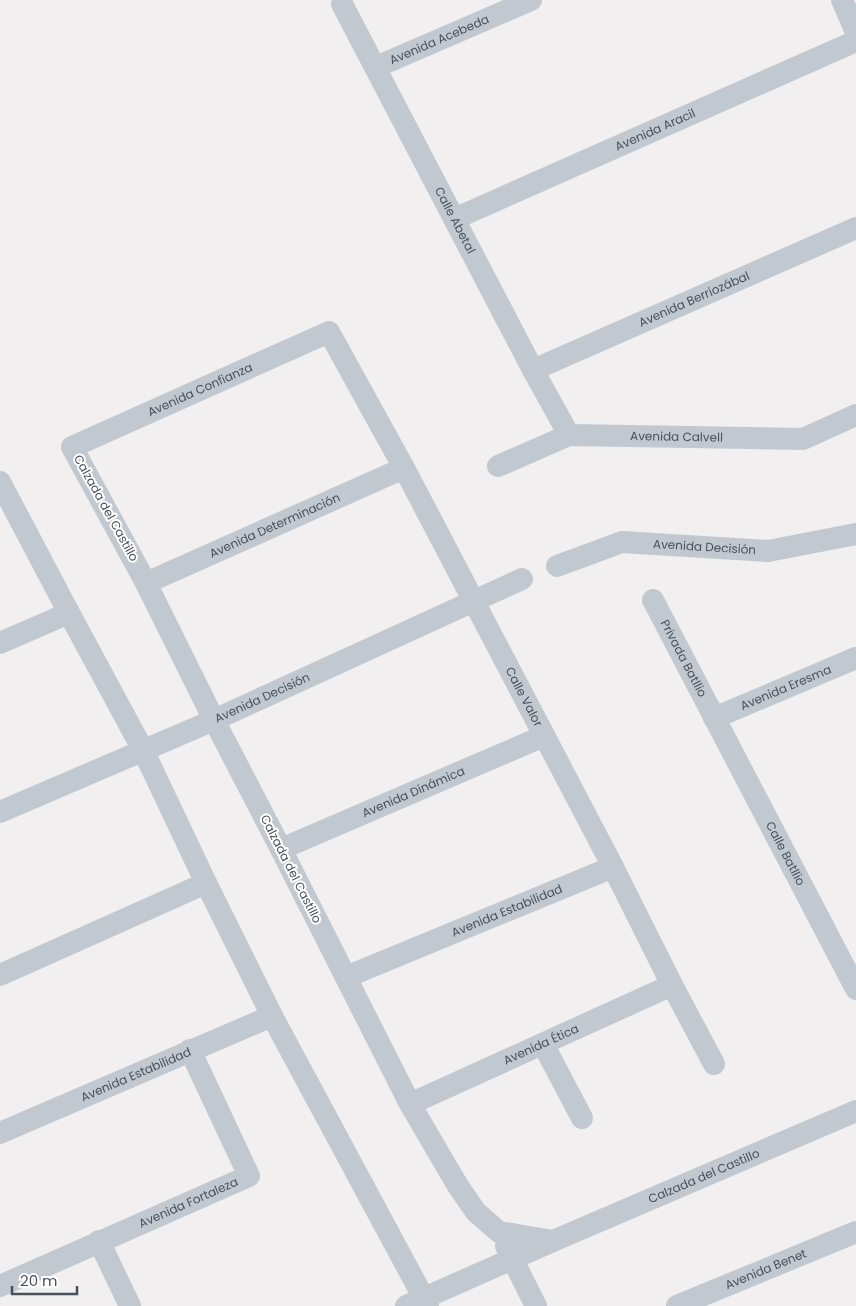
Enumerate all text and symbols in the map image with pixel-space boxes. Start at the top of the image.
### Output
street label: Avenida Acebeda [387,10,492,68]
street label: Avenida Aracil [612,104,698,155]
street label: Calle Abetal [431,184,480,256]
street label: Avenida Berriozábal [636,267,752,331]
street label: Avenida Confianza [145,358,255,420]
street label: Avenida Calvell [630,427,723,446]
street label: Calzada del Castillo [70,451,143,564]
street label: Avenida Determinación [207,489,343,562]
street label: Avenida Decisión [653,535,757,558]
street label: Privada Batllio [657,617,711,700]
street label: Avenida Eresma [738,660,834,714]
street label: Calle Valor [502,664,547,730]
street label: Avenida Decisión [212,668,312,727]
street label: Avenida Dinámica [359,762,467,821]
street label: Calzada del Castillo [257,812,326,926]
street label: Calle Batllio [762,818,810,889]
street label: Avenida Estabilidad [449,880,565,941]
street label: Avenida Ética [500,1019,581,1069]
street label: Avenida Estabilidad [78,1043,194,1105]
street label: Calzada del Castillo [645,1144,762,1207]
street label: Avenida Fortaleza [136,1173,241,1232]
street label: Avenida Benet [722,1244,809,1293]
scale bar [12,1264,78,1296]
text: 20 m [20,1270,58,1291]

